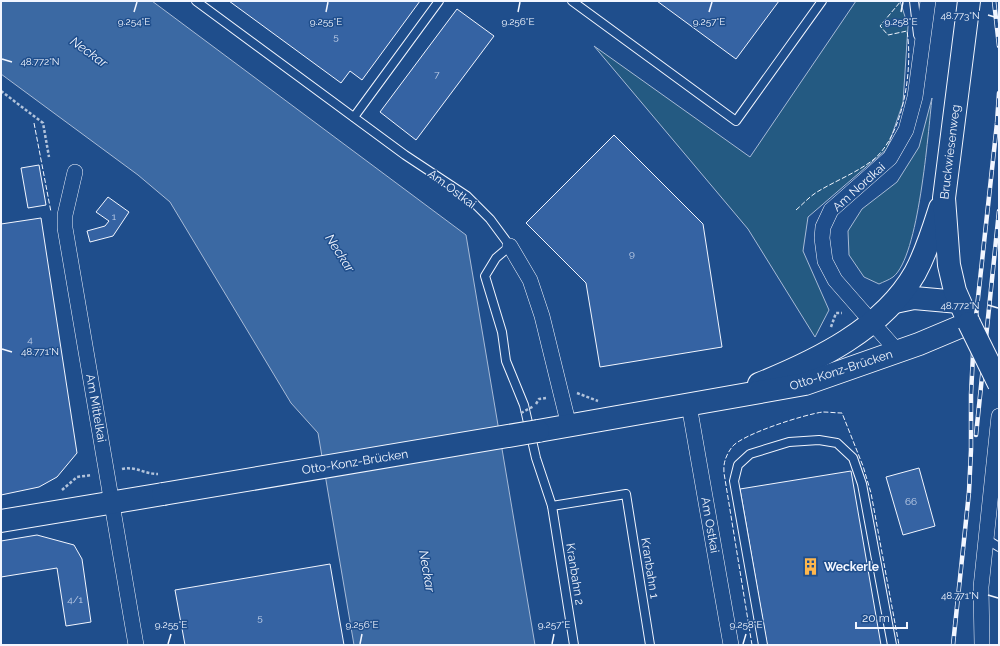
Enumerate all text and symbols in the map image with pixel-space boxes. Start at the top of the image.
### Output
text: 48.773°N [940,10,980,21]
text: 9.254°E [118,16,150,27]
text: 9.255°E [310,16,342,27]
text: 9.256°E [501,16,535,27]
text: 9.257°E [693,16,725,27]
text: 9.258°E [884,16,918,27]
house number: 5 [333,31,339,42]
water label: Neckar [67,33,111,71]
text: 48.772°N [20,56,60,67]
house number: 7 [434,69,440,80]
street label: Bruckwiesenweg [937,104,963,200]
street label: Am Nordkai [830,160,888,214]
street label: Am Ostkai [425,166,479,212]
house number: 1 [112,211,117,222]
water label: Neckar [322,231,358,275]
house number: 9 [629,248,635,259]
text: 48.772°N [940,300,980,311]
house number: 4 [27,334,33,345]
text: 48.771°N [21,346,59,357]
street label: Otto-Konz-Brücken [788,347,894,393]
street label: Am Mittelkai [83,373,109,443]
street label: Otto-Konz-Brücken [301,447,409,477]
street label: Am Ostkai [698,496,722,554]
house number: 66 [905,496,917,507]
street label: Kranbahn 1 [638,536,662,600]
street label: Kranbahn 2 [563,542,587,606]
water label: Neckar [416,549,438,594]
building icon: Weckerle [801,557,821,577]
place label: Weckerle [824,560,879,574]
text: 48.771°N [941,590,979,601]
house number: 4/1 [67,594,84,605]
scale bar [856,604,907,630]
text: 20 m [862,611,890,625]
house number: 5 [257,612,263,623]
text: 9.255°E [155,619,187,630]
text: 9.256°E [345,619,379,630]
text: 9.257°E [538,619,570,630]
text: 9.258°E [729,619,763,630]

